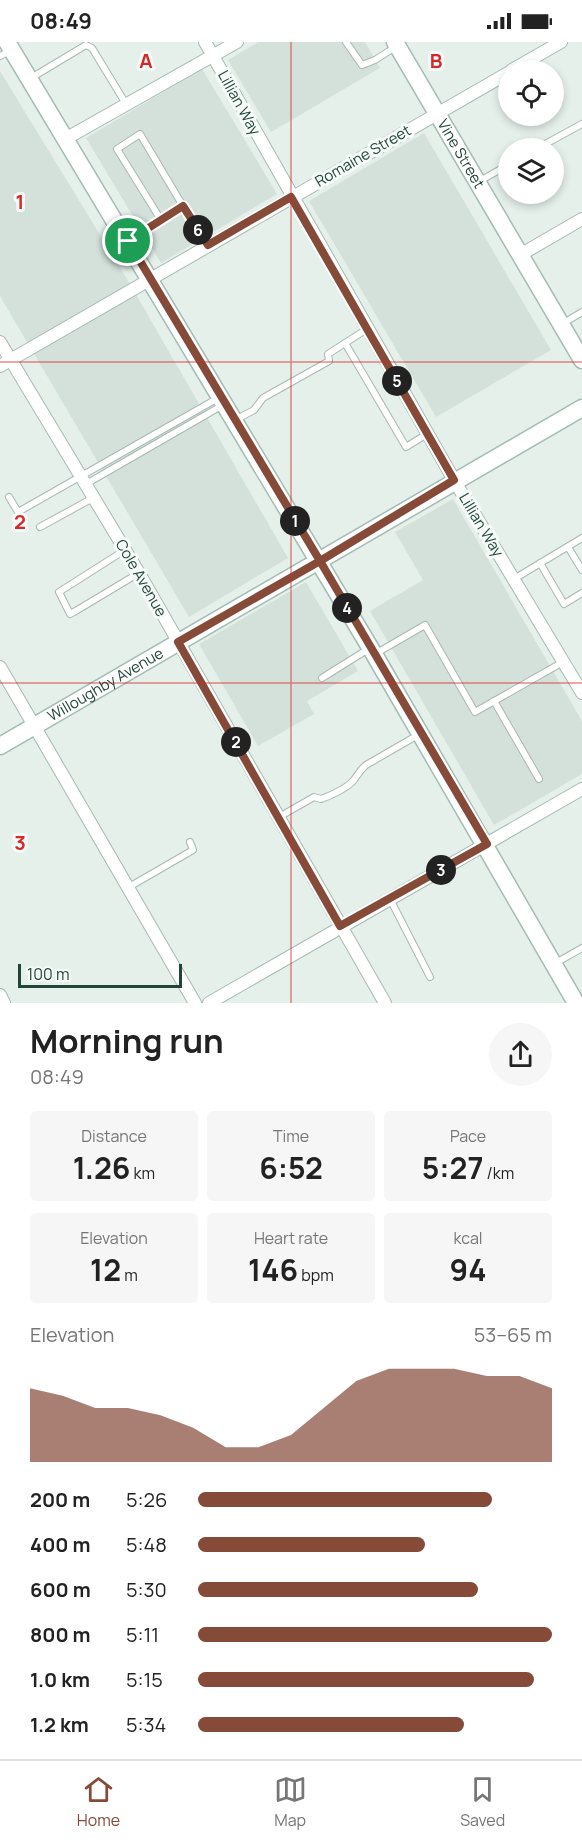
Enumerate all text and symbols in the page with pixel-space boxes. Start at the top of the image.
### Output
text: 08:49 [30,6,92,36]
text: A [139,47,153,74]
text: B [430,47,443,74]
map controls [498,60,564,204]
button: locate [498,60,564,126]
street label: Lillian Way [213,67,266,139]
street label: Vine Street [433,115,490,192]
street label: Romaine Street [311,120,415,192]
button: layers [498,138,564,204]
text: 1 [16,188,24,215]
pin [102,215,153,266]
pin: 6 [183,215,213,245]
text: 6 [193,219,203,241]
icon: arrive [111,224,144,257]
pin: 5 [382,366,412,396]
text: 5 [392,370,402,392]
street label: Lillian Way [454,489,509,561]
pin: 1 [280,506,310,536]
text: 2 [14,508,26,535]
text: 1 [291,510,299,532]
street label: Cole Avenue [111,535,172,621]
pin: 4 [332,593,362,623]
text: 4 [342,597,352,619]
street label: Willoughby Avenue [43,642,167,726]
pin: 2 [221,727,251,757]
text: 2 [231,731,241,753]
text: 3 [14,829,26,856]
pin: 3 [426,855,456,885]
text: 3 [436,859,446,881]
scale bar [18,961,182,989]
text: 100 m [27,963,70,985]
text: Morning run [30,1018,224,1063]
button: share [489,1023,552,1086]
text: 08:49 [30,1063,84,1090]
text: Distance [81,1125,147,1147]
text: Time [273,1125,309,1147]
text: Pace [450,1125,486,1147]
text: 1.26 [73,1147,130,1188]
text: 6:52 [259,1147,323,1188]
text: 5:27 [422,1147,483,1188]
text: km [130,1162,155,1184]
text: /km [483,1162,514,1184]
text: Elevation [80,1227,148,1249]
text: Heart rate [254,1227,328,1249]
text: kcal [453,1227,483,1249]
text: 12 [90,1249,121,1290]
text: 146 [248,1249,298,1290]
text: 94 [450,1249,486,1290]
text: m [121,1264,138,1286]
text: bpm [298,1264,334,1286]
text: Elevation [30,1321,114,1348]
text: 53–65 m [474,1321,552,1348]
text: 200 m [30,1486,90,1513]
text: 5:26 [126,1486,167,1513]
text: 400 m [30,1531,90,1558]
text: 5:48 [126,1531,167,1558]
text: 600 m [30,1576,91,1603]
text: 5:30 [126,1576,167,1603]
text: 800 m [30,1621,91,1648]
text: 5:11 [126,1621,159,1648]
text: 1.0 km [30,1666,90,1693]
text: 5:15 [126,1666,163,1693]
text: 1.2 km [30,1711,89,1738]
text: 5:34 [126,1711,166,1738]
tab: Home [77,1773,120,1831]
tab: Map [274,1773,307,1831]
tab: Saved [460,1773,505,1831]

